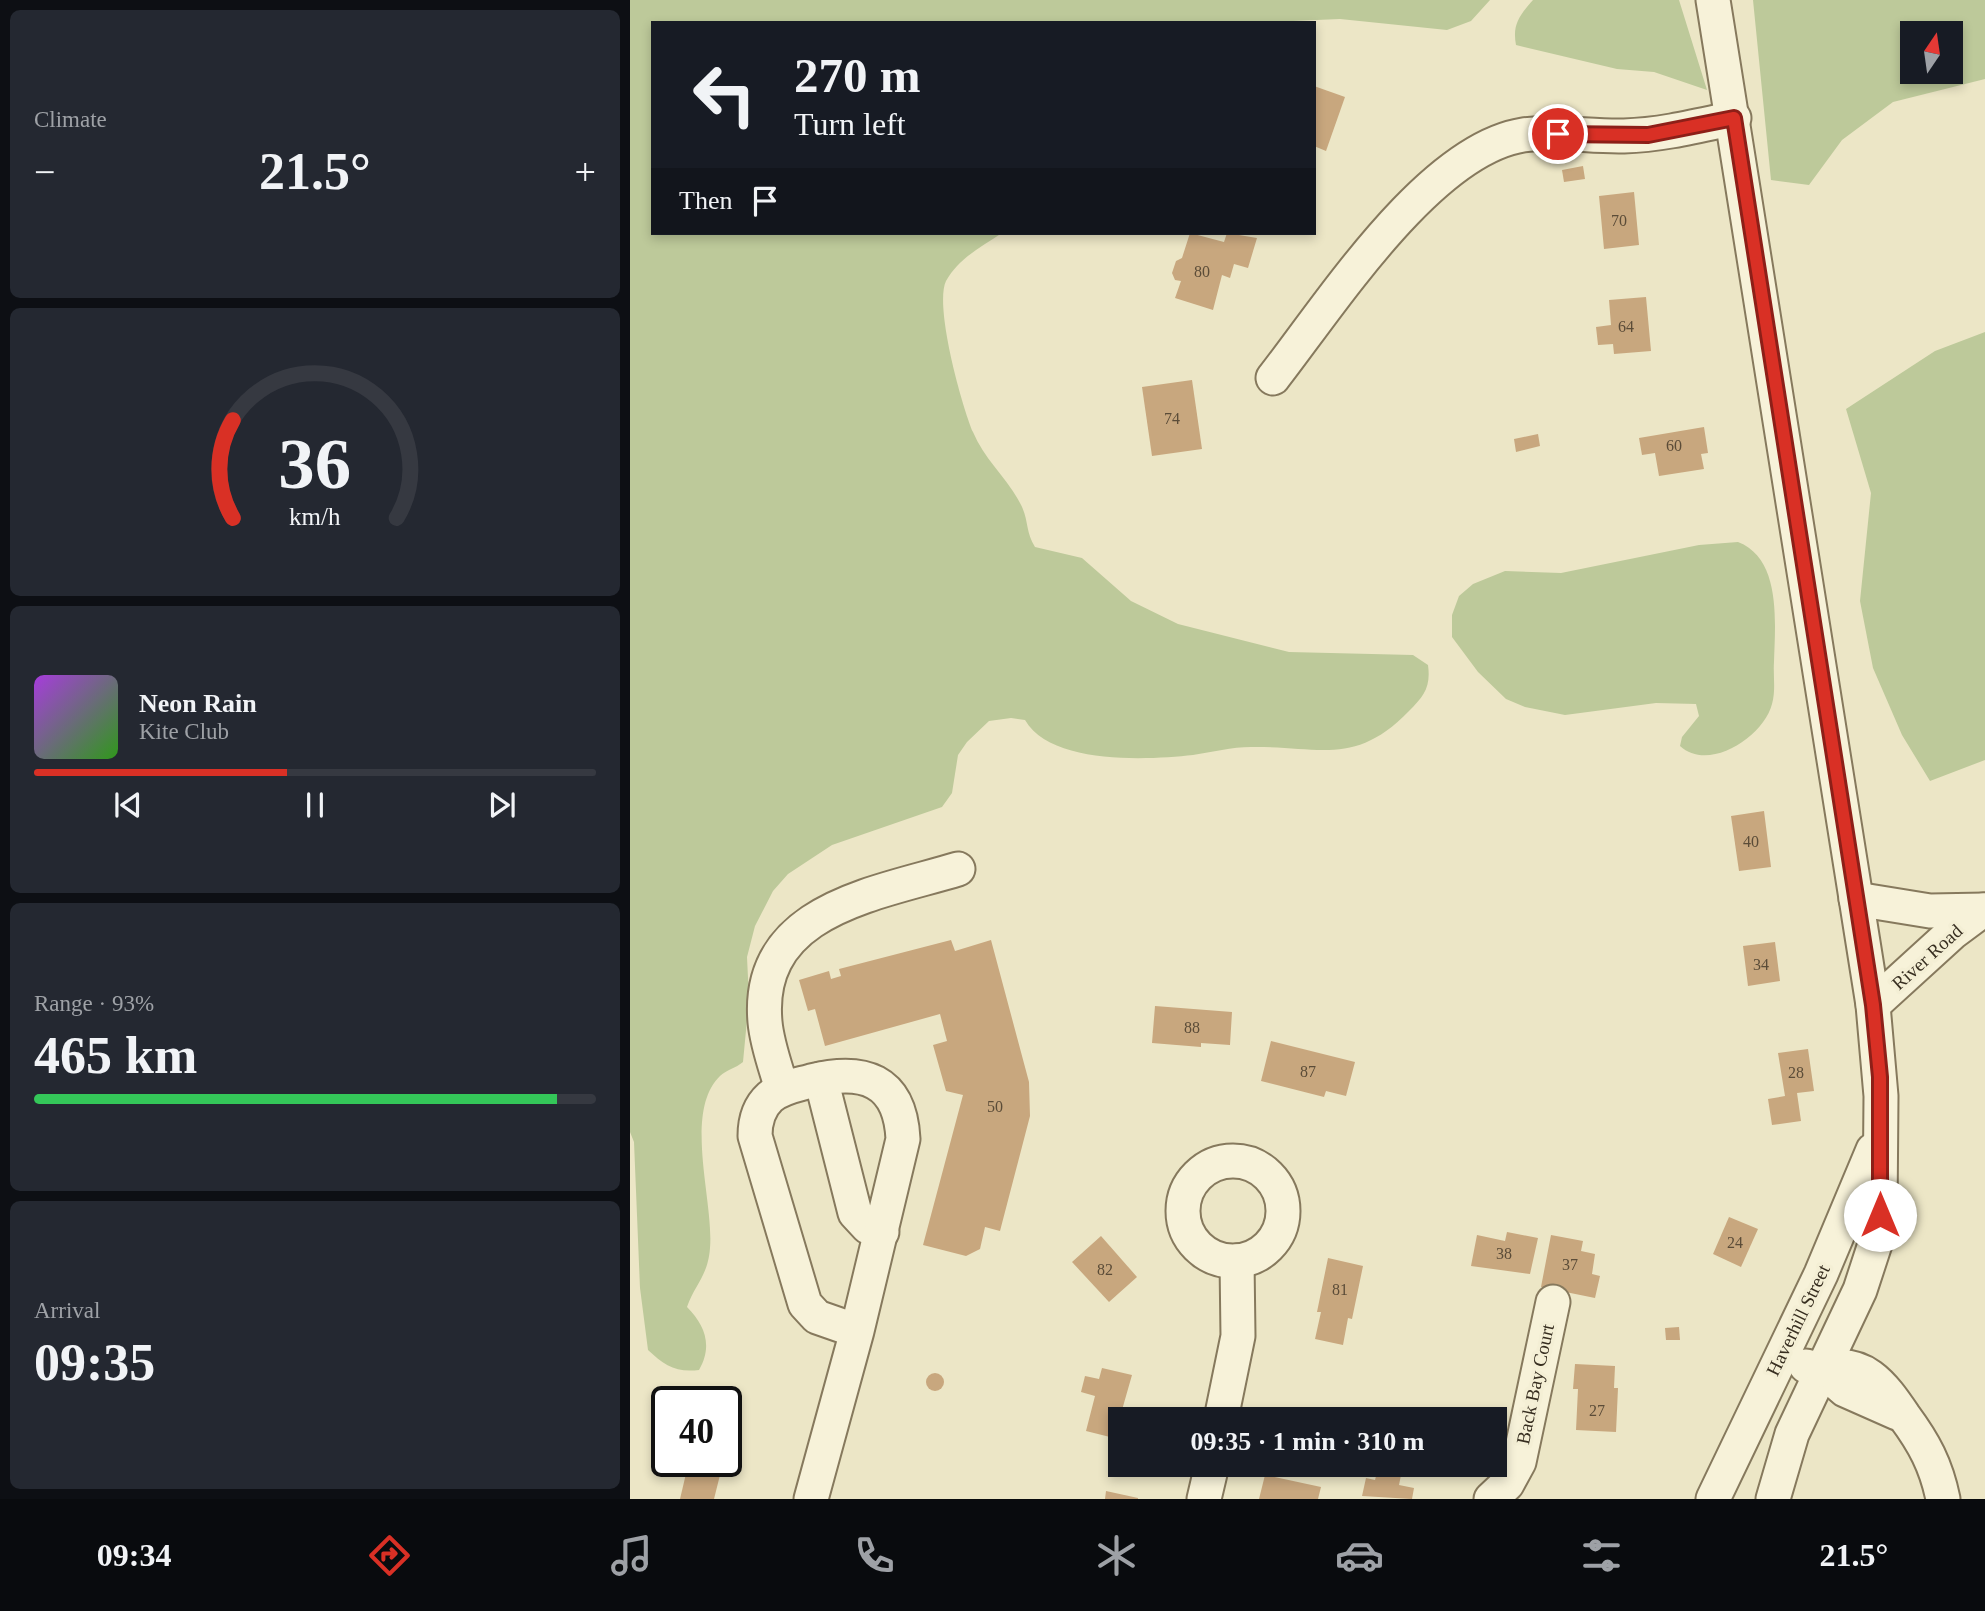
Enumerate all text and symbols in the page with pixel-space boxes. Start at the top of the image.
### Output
north arrow [1900,21,1964,84]
map controls [1900,21,1963,84]
text: 270 m [794,48,921,103]
icon: left [679,49,770,140]
pin [1528,104,1588,164]
text: Turn left [794,106,906,142]
text: Climate [34,107,107,132]
icon: arrive [1539,115,1577,153]
text: 21.5° [259,143,371,200]
text: − [34,151,55,193]
text: + [575,151,596,193]
icon: arrive [746,182,784,220]
text: Then [679,186,732,215]
house number: 70 [1611,212,1627,229]
house number: 80 [1194,263,1210,280]
house number: 64 [1618,318,1634,335]
house number: 74 [1164,410,1180,427]
text: 36 [279,423,351,504]
house number: 60 [1666,437,1682,454]
text: km/h [289,502,341,529]
text: Neon Rain [139,689,257,718]
text: Kite Club [139,719,229,744]
icon: previous [109,786,147,824]
icon: pause [296,786,334,824]
icon: next [483,786,521,824]
house number: 40 [1743,833,1759,850]
street label: River Road [1888,920,1967,994]
house number: 34 [1753,956,1769,973]
text: Range · 93% [34,991,154,1016]
house number: 88 [1184,1019,1200,1036]
text: 465 km [34,1027,197,1084]
house number: 87 [1300,1063,1316,1080]
house number: 28 [1788,1064,1804,1081]
house number: 50 [987,1098,1003,1115]
position arrow [1843,1178,1917,1252]
house number: 24 [1727,1234,1743,1251]
house number: 38 [1496,1245,1512,1262]
house number: 37 [1562,1256,1578,1273]
street label: Haverhill Street [1762,1260,1834,1379]
house number: 82 [1097,1261,1113,1278]
house number: 81 [1332,1281,1348,1298]
text: Arrival [34,1298,100,1323]
street label: Back Bay Court [1512,1321,1558,1446]
text: 09:35 [34,1334,155,1391]
speed limit sign: 40 [651,1386,742,1477]
house number: 27 [1589,1402,1605,1419]
text: 09:35 · 1 min · 310 m [1191,1427,1425,1456]
icon: directions [365,1531,414,1580]
icon: music [607,1531,656,1580]
icon: phone [850,1531,899,1580]
icon: climate [1092,1531,1141,1580]
icon: car [1335,1531,1384,1580]
icon: filters [1577,1531,1626,1580]
text: 09:34 [97,1537,171,1573]
text: 21.5° [1819,1537,1888,1573]

